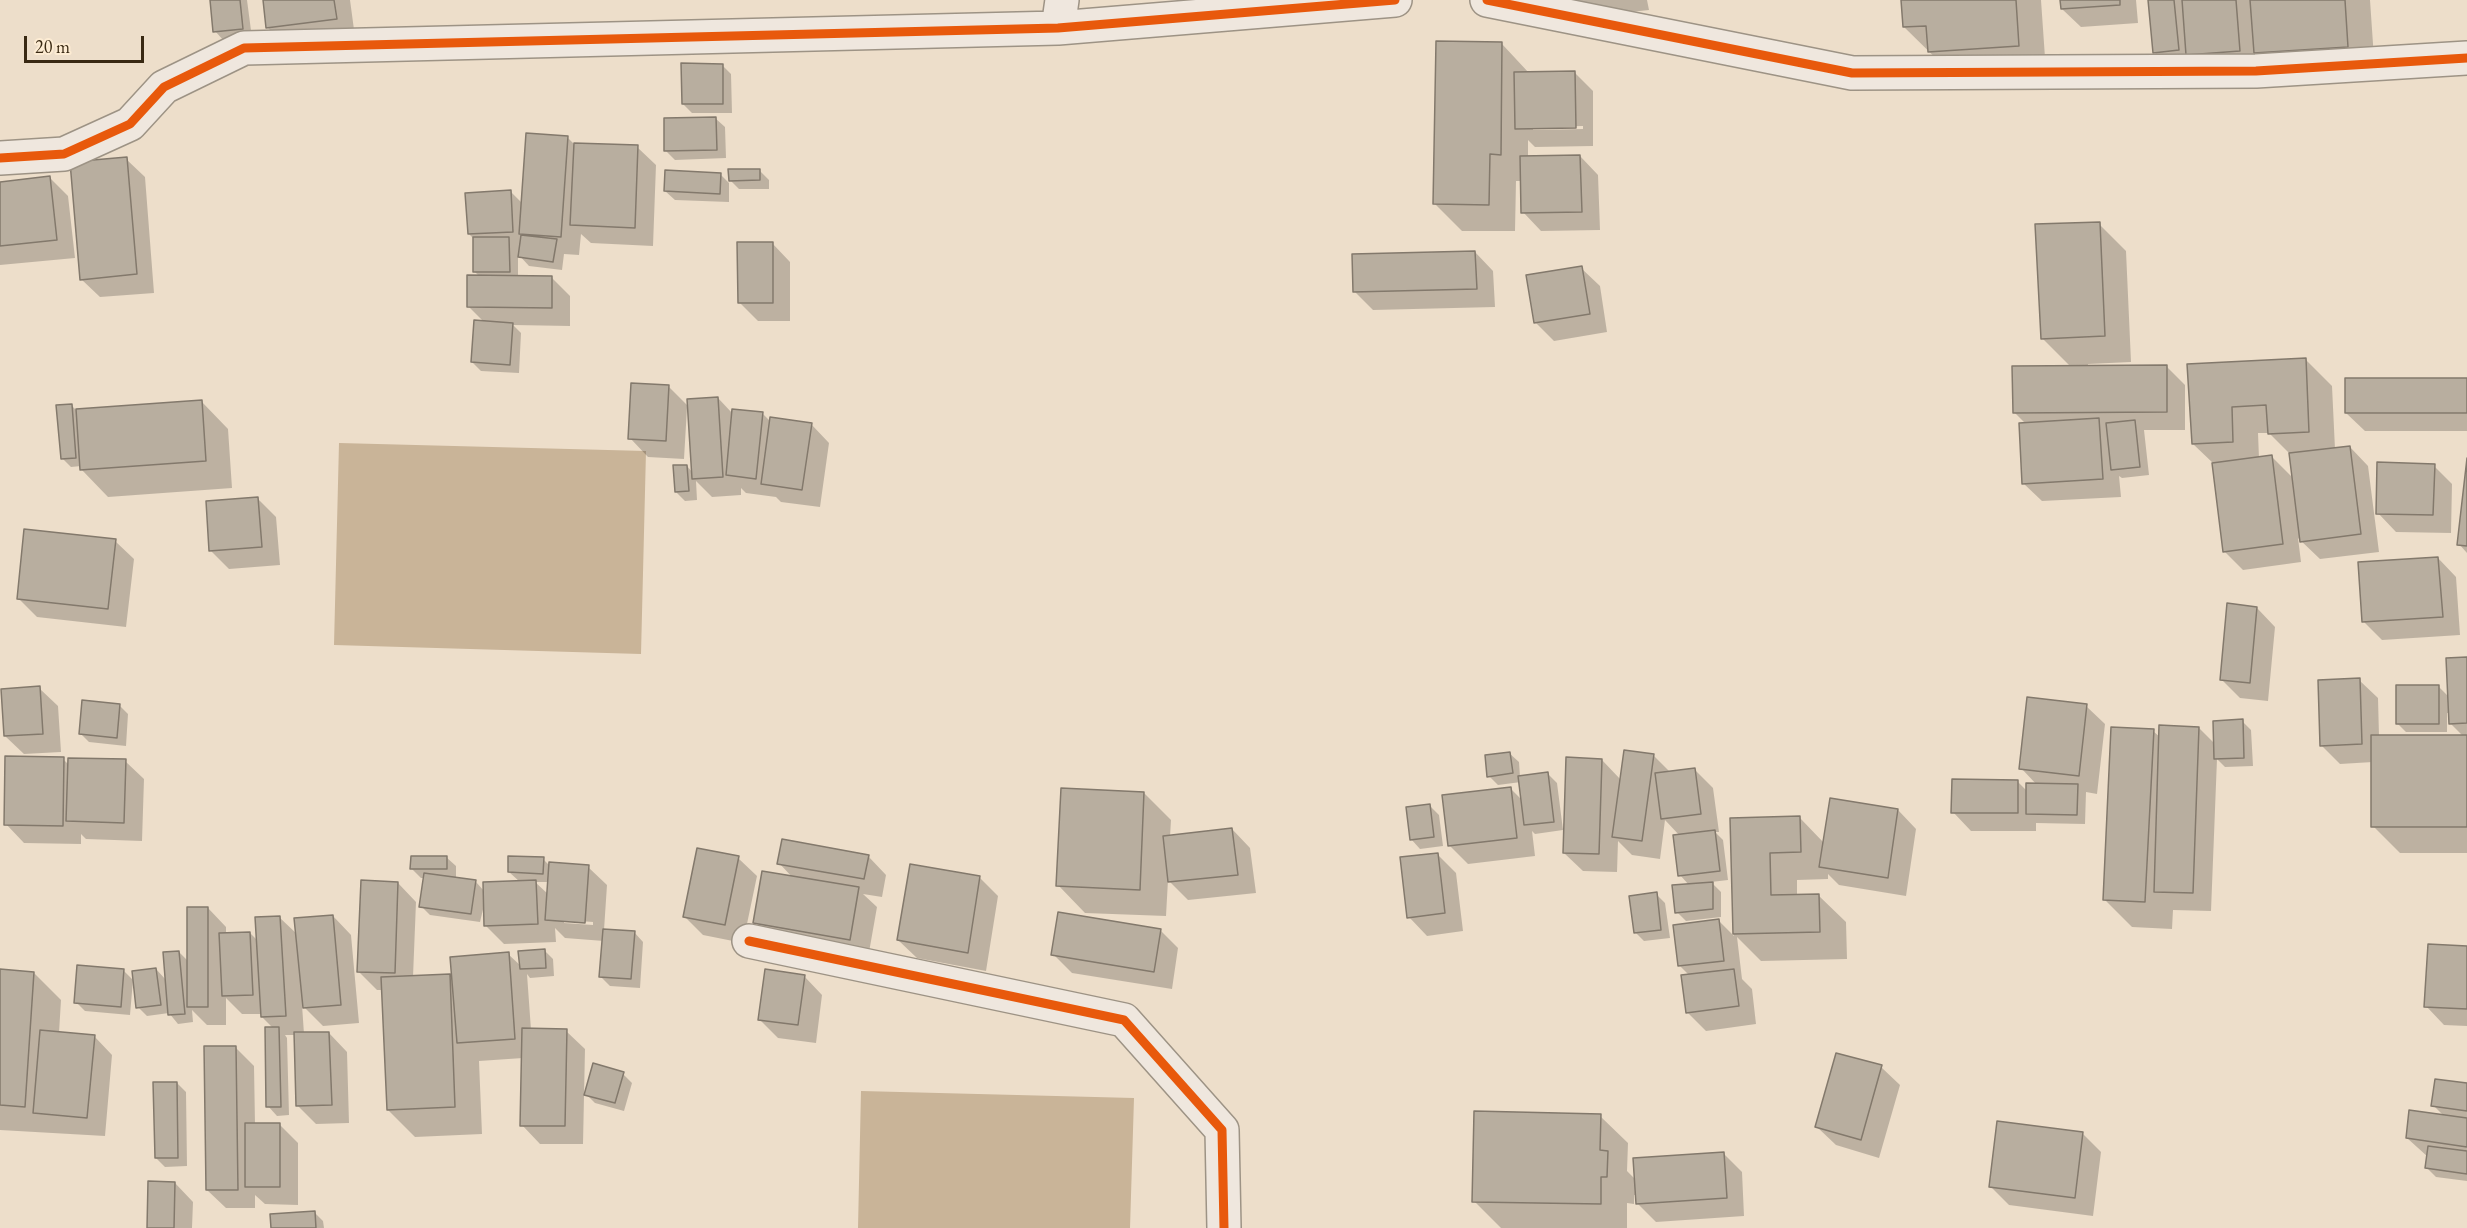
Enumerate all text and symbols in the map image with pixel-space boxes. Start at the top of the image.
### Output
scale bar [27,24,147,62]
text: 20 m [35,35,70,58]

